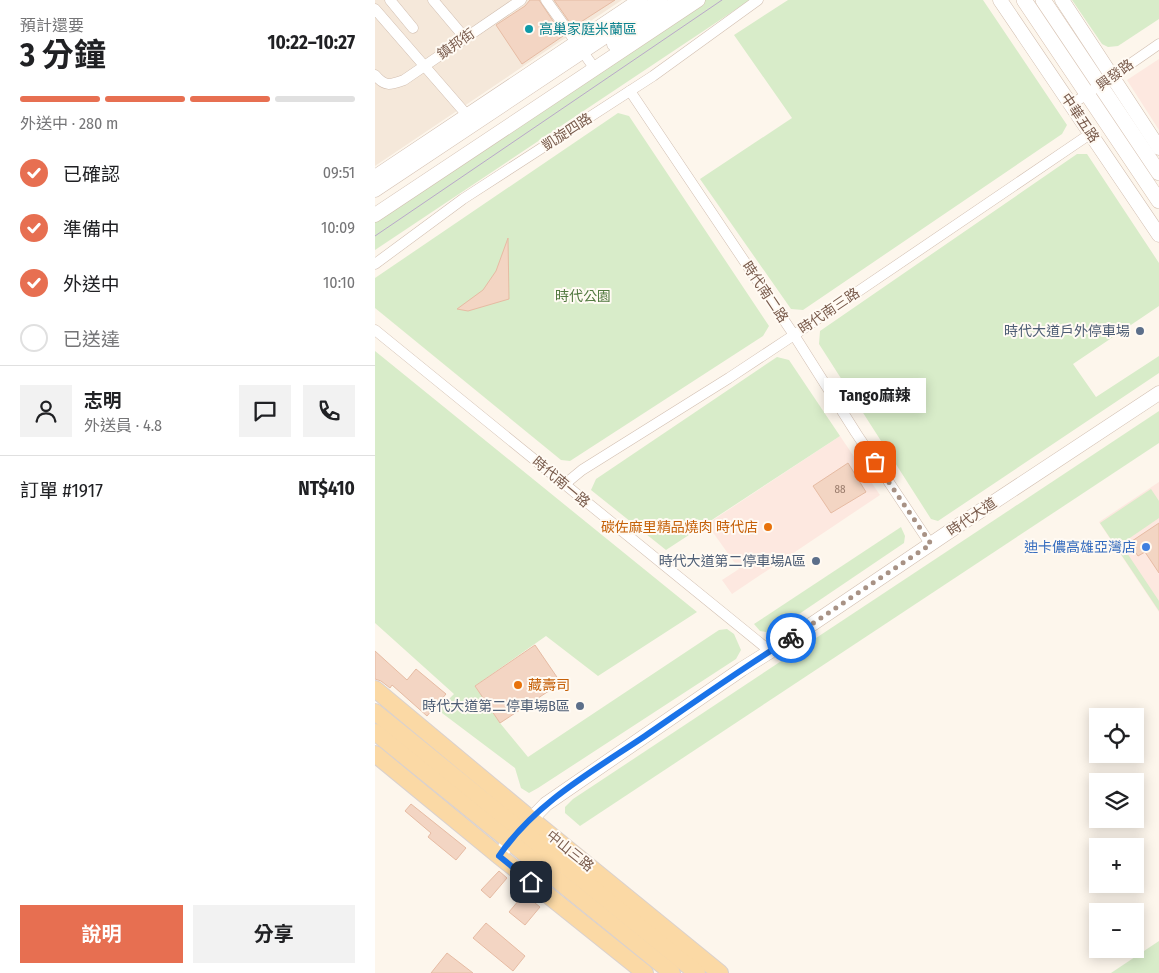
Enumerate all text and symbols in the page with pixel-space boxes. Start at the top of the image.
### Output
text: 預計還要 [20,16,84,35]
place label: 高巢家庭米蘭區 [539,21,637,38]
marker: 高巢家庭米蘭區 [523,23,535,35]
street label: 鎮邦街 [434,25,478,63]
text: 10:22–10:27 [267,31,355,54]
text: 3 分鐘 [20,36,106,74]
street label: 興發路 [1093,56,1137,94]
street label: 中華五路 [1057,90,1103,146]
street label: 凱旋四路 [539,110,595,154]
text: 外送中 · 280 m [20,114,118,133]
icon: check [20,159,48,187]
text: 已確認 [63,163,120,186]
text: 09:51 [323,163,355,182]
icon: check [20,214,48,242]
text: 準備中 [63,218,120,241]
text: 10:09 [321,218,355,237]
street label: 時代南二路 [738,258,792,326]
icon: check [20,269,48,297]
text: 外送中 [63,273,120,296]
text: 10:10 [323,273,355,292]
street label: 時代南三路 [795,284,863,338]
park label: 時代公園 [555,288,611,305]
place label: 時代大道戶外停車場 [1004,323,1130,340]
marker: 時代大道戶外停車場 [1134,325,1146,337]
text: 已送達 [63,328,120,351]
callout: Tango麻辣 [824,377,926,412]
button: person [20,385,72,437]
button: chat [239,385,291,437]
button: phone [303,385,355,437]
text: Tango麻辣 [839,386,911,405]
text: 志明 [84,389,122,412]
text: 外送員 · 4.8 [84,416,162,435]
pin [854,441,896,483]
icon: bag [861,448,889,476]
street label: 時代南一路 [529,453,593,511]
text: NT$410 [298,477,355,500]
text: 訂單 #1917 [20,479,103,502]
house number: 88 [835,483,846,496]
street label: 時代大道 [944,494,1000,540]
place label: 碳佐麻里精品燒肉 時代店 [601,519,758,536]
marker: 碳佐麻里精品燒肉 時代店 [762,521,774,533]
place label: 迪卡儂高雄亞灣店 [1024,539,1136,556]
marker: 迪卡儂高雄亞灣店 [1140,541,1152,553]
place label: 時代大道第二停車場A區 [659,553,806,570]
marker: 時代大道第二停車場A區 [810,555,822,567]
courier [766,613,816,663]
icon: bike [777,624,805,652]
place label: 藏壽司 [528,677,570,694]
marker: 藏壽司 [512,679,524,691]
place label: 時代大道第二停車場B區 [422,698,570,715]
marker: 時代大道第二停車場B區 [574,700,586,712]
map controls [1089,708,1144,958]
button: locate [1089,708,1144,763]
button: layers [1089,773,1144,828]
street label: 中山三路 [543,827,597,875]
button: + [1089,838,1144,893]
pin [510,861,552,903]
icon: home [517,868,545,896]
button: − [1089,903,1144,958]
button: 說明 [20,905,183,963]
button: 分享 [193,905,355,963]

